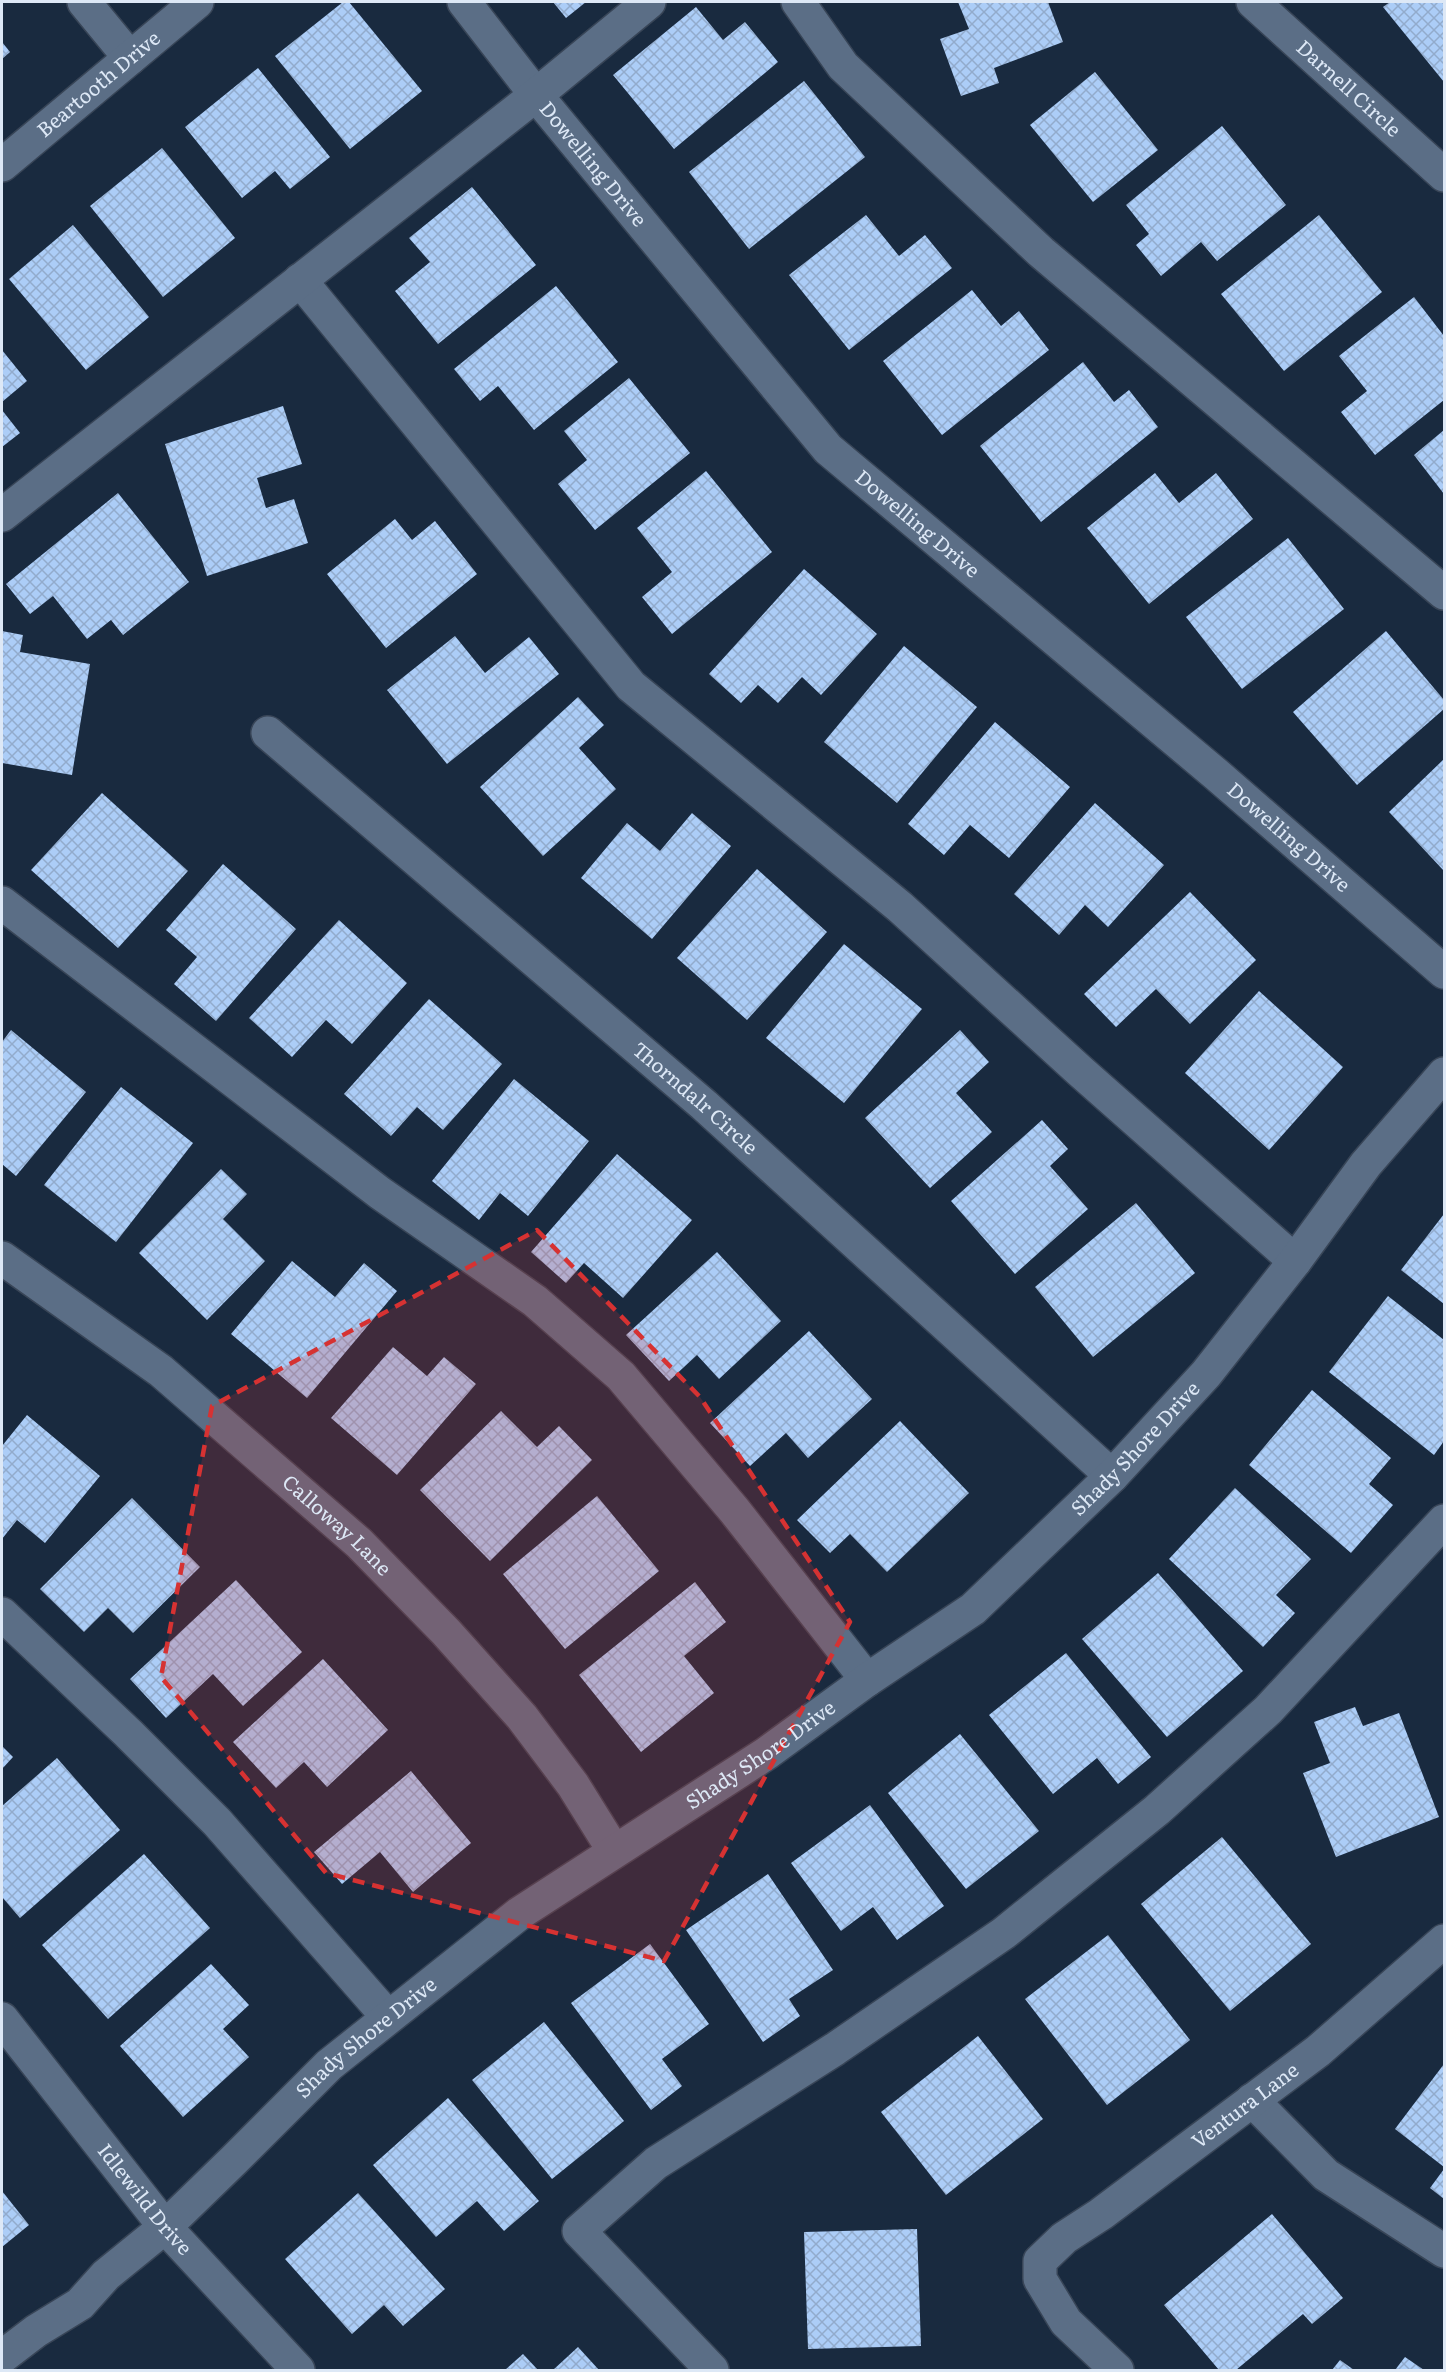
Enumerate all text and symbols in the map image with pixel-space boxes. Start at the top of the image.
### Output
street label: Beartooth Drive [29,22,166,143]
street label: Darnell Circle [1291,31,1409,143]
street label: Dowelling Drive [534,93,655,232]
street label: Dowelling Drive [850,461,988,584]
street label: Dowelling Drive [1222,774,1358,898]
street label: Thorndalr Circle [627,1033,766,1160]
street label: Shady Shore Drive [1063,1373,1205,1521]
street label: Calloway Lane [277,1466,400,1581]
street label: Shady Shore Drive [679,1691,841,1815]
street label: Shady Shore Drive [287,1968,442,2104]
street label: Ventura Lane [1184,2054,1304,2154]
street label: Idlewild Drive [92,2136,200,2261]

